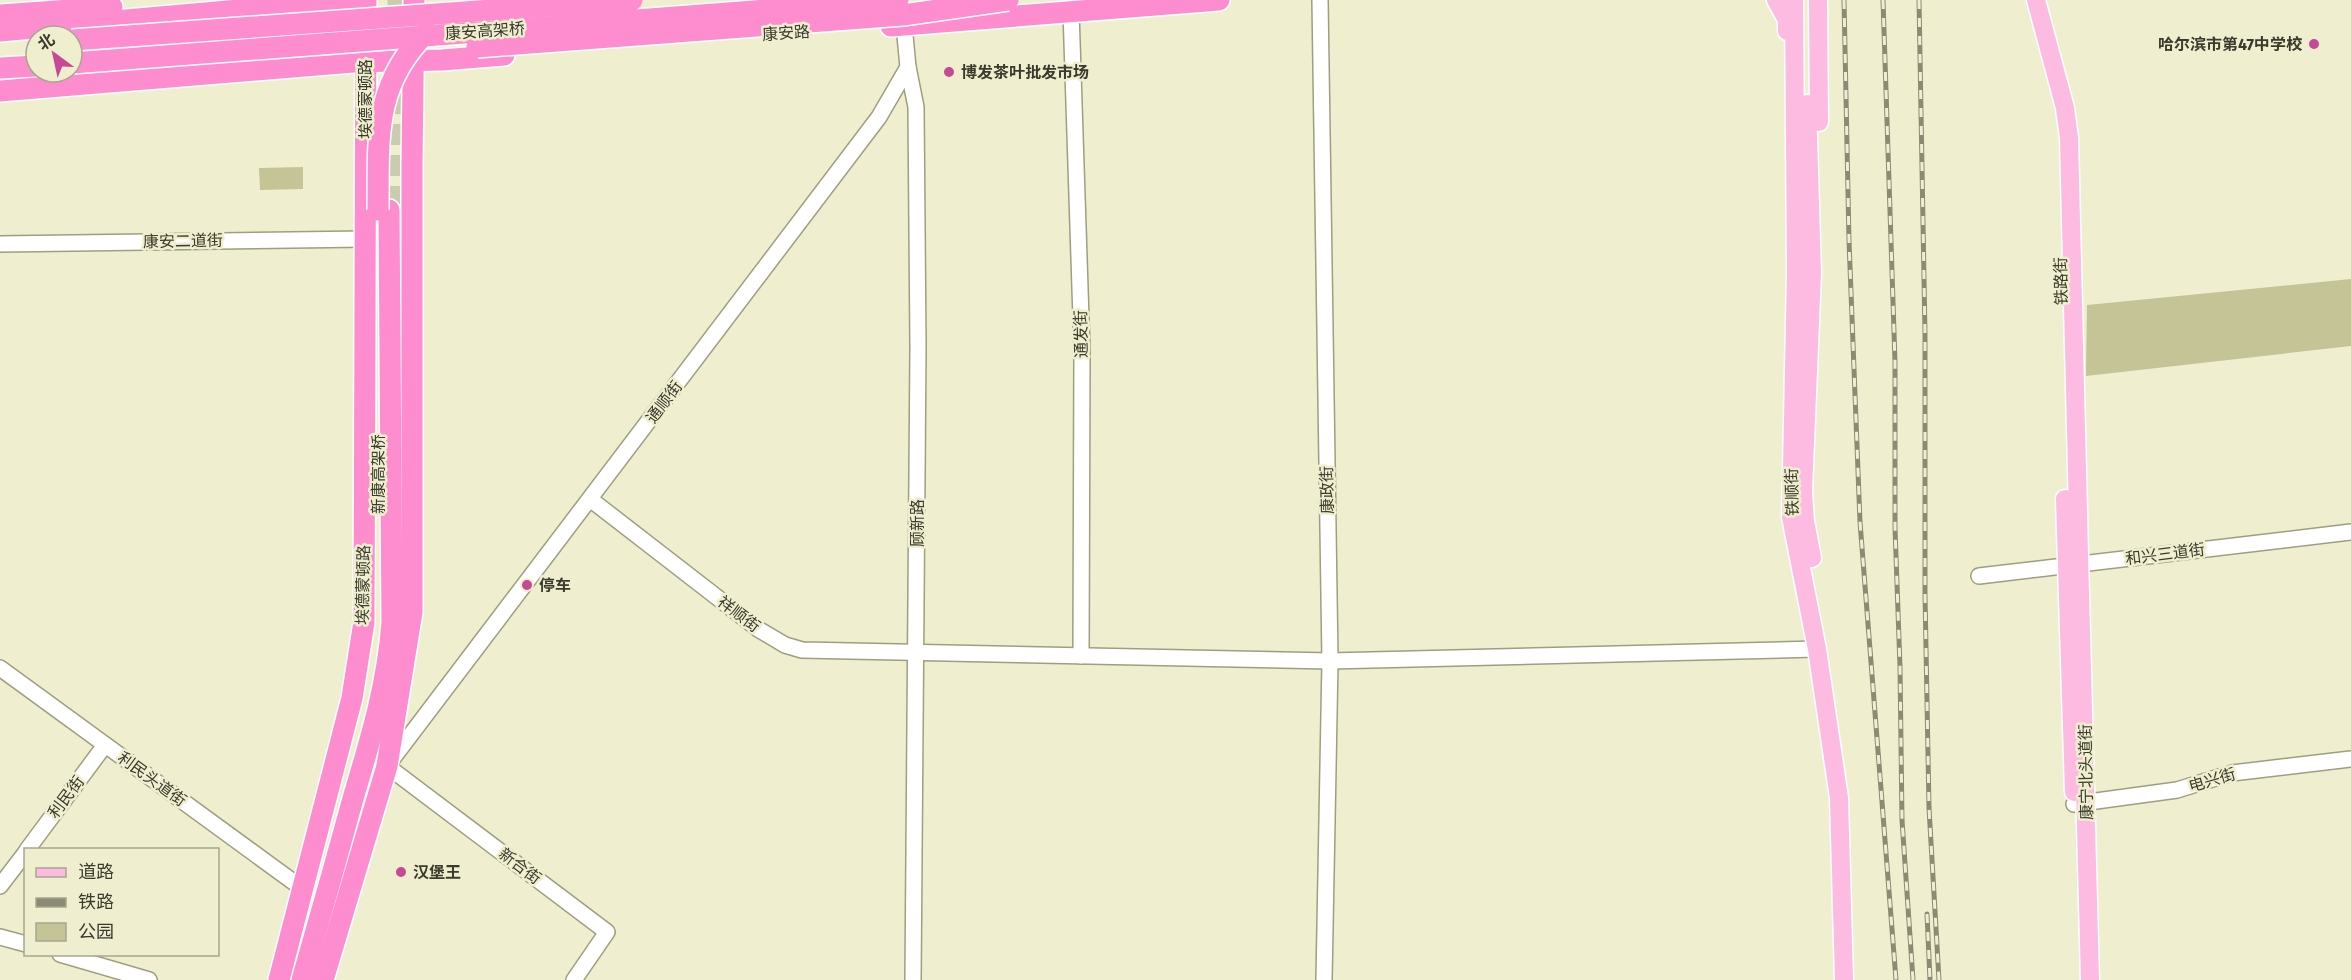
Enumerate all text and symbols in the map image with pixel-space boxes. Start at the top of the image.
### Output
street label: 康安高架桥 [444,19,526,43]
street label: 康安路 [761,22,811,44]
north arrow [24,24,84,84]
text: 北 [34,30,58,54]
place label: 哈尔滨市第47中学校 [2158,35,2303,54]
marker: 哈尔滨市第47中学校 [2307,37,2321,51]
street label: 埃德蒙顿路 [356,59,375,139]
place label: 博发茶叶批发市场 [961,63,1089,82]
marker: 博发茶叶批发市场 [942,65,956,79]
street label: 康安二道街 [143,231,223,251]
street label: 铁路街 [2051,257,2071,305]
street label: 通发街 [1071,310,1091,358]
street label: 通顺街 [642,377,686,427]
street label: 新康高架桥 [369,434,388,514]
street label: 康政街 [1317,466,1337,514]
street label: 铁顺街 [1782,468,1802,516]
street label: 顾新路 [908,499,927,547]
street label: 和兴三道街 [2124,540,2206,568]
street label: 埃德蒙顿路 [353,545,373,625]
place label: 停车 [539,576,571,595]
marker: 停车 [520,578,534,592]
street label: 祥顺街 [714,592,764,636]
street label: 康宁北头道街 [2076,724,2096,820]
street label: 利民头道街 [114,748,190,810]
street label: 电兴街 [2186,764,2238,796]
street label: 利民街 [44,772,88,822]
street label: 新合街 [495,844,545,888]
legend [24,848,219,956]
text: 道路 [78,861,114,883]
place label: 汉堡王 [413,863,461,882]
marker: 汉堡王 [394,865,408,879]
text: 铁路 [78,891,114,913]
text: 公园 [78,921,114,943]

